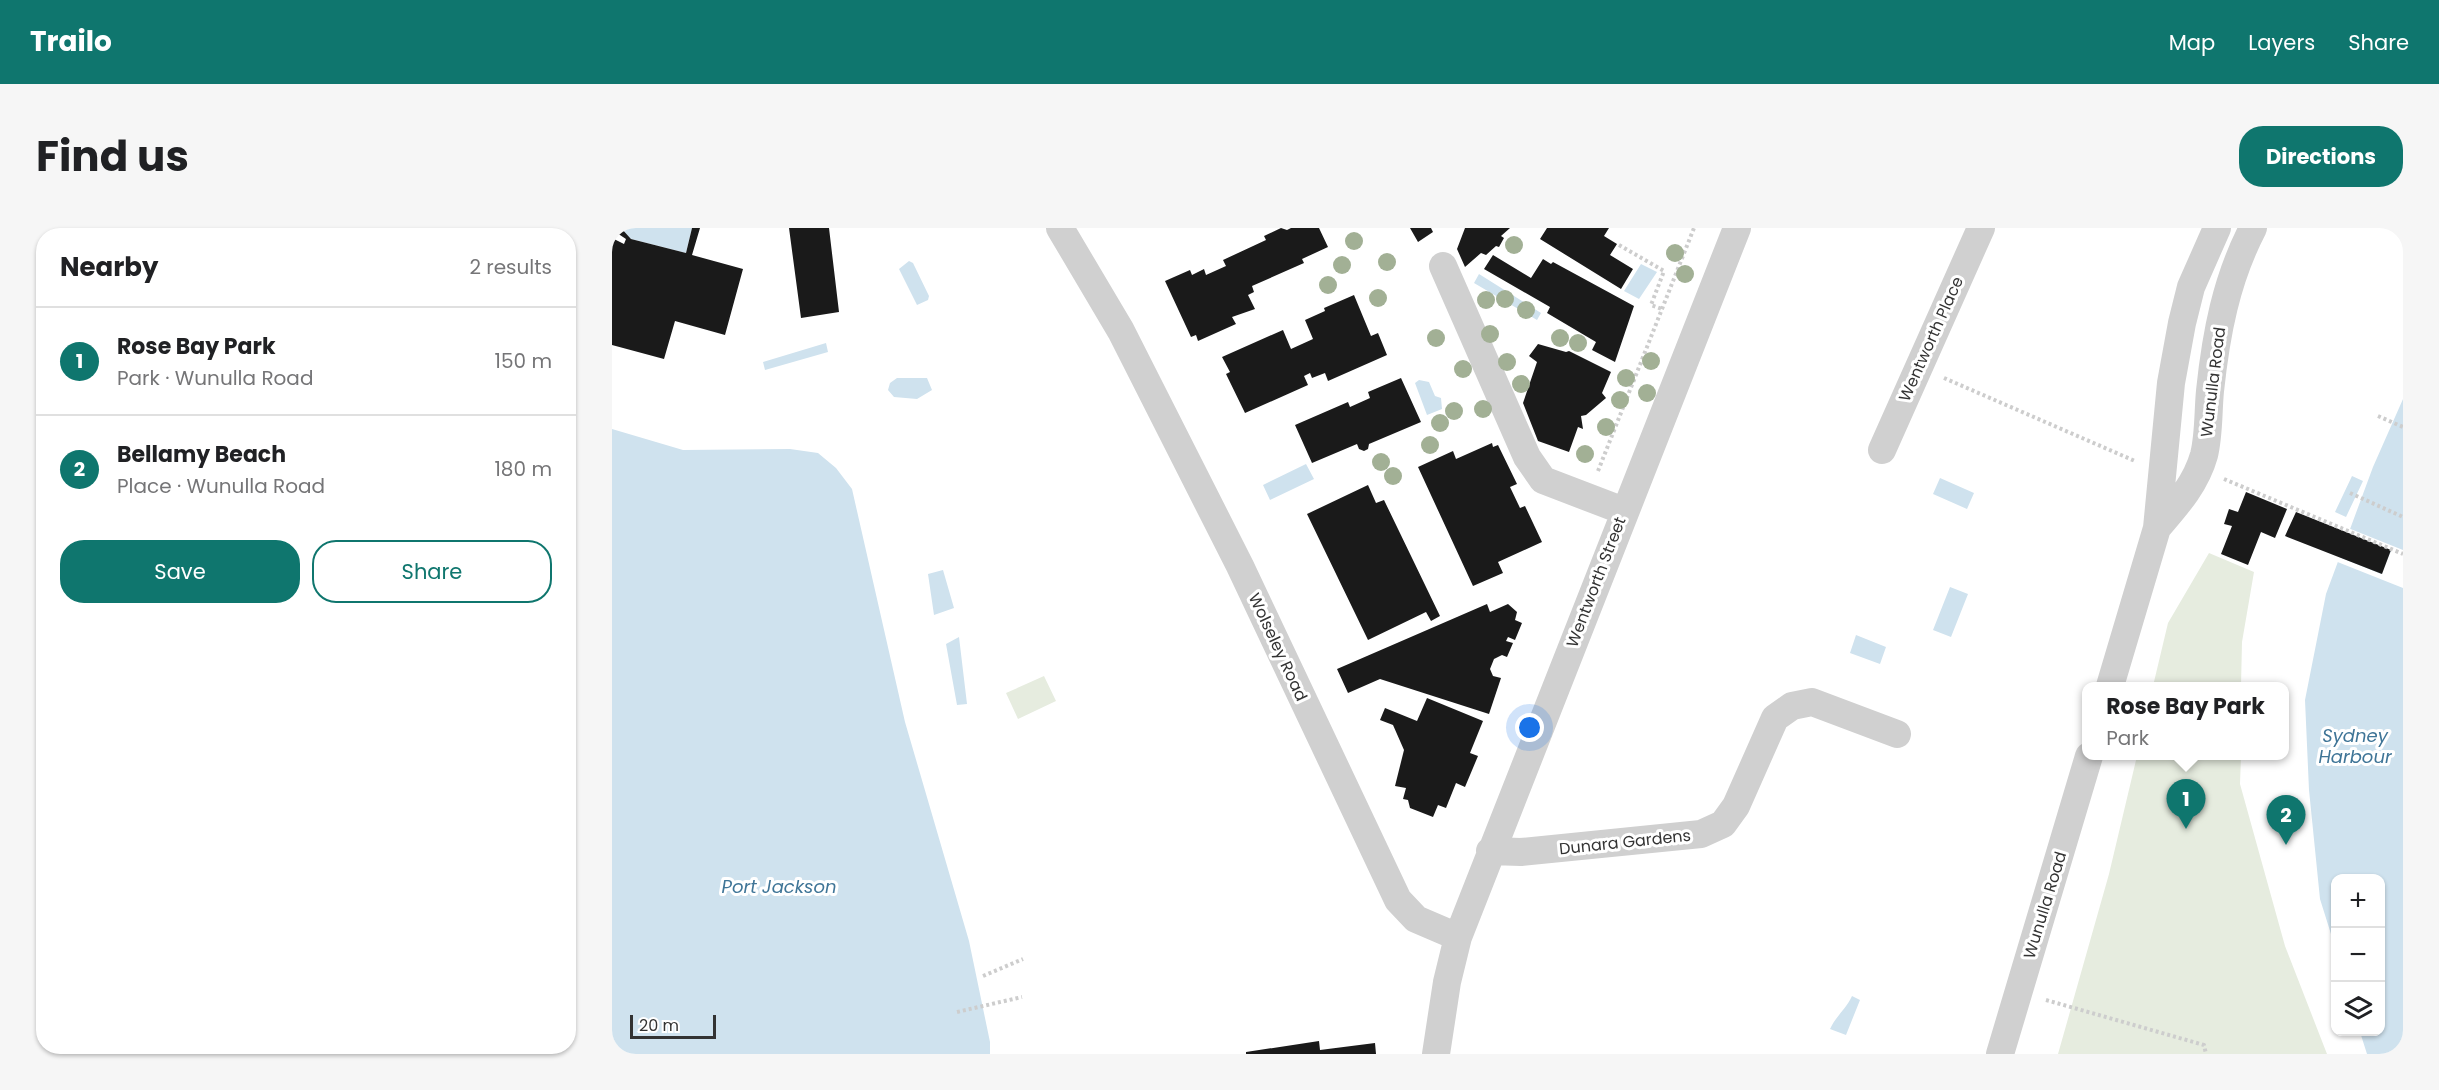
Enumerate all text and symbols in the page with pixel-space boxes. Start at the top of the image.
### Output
text: Trailo [30,22,112,61]
text: Map [2169,28,2215,57]
text: Layers [2248,28,2315,57]
text: Share [2348,28,2409,57]
button: Directions [2239,126,2403,187]
text: Find us [36,127,189,186]
text: Nearby [60,249,158,285]
text: 2 results [469,253,552,281]
street label: Wentworth Place [1893,273,1969,405]
street label: Wunulla Road [2195,326,2231,438]
text: Rose Bay Park [117,331,276,362]
text: 1 [76,347,83,375]
text: 150 m [495,347,552,375]
text: Park · Wunulla Road [117,364,313,392]
text: Bellamy Beach [117,439,286,470]
text: 2 [74,455,85,483]
text: 180 m [494,455,552,483]
text: Place · Wunulla Road [117,472,325,500]
street label: Wentworth Street [1561,513,1632,651]
button: Save [60,540,300,603]
button: Share [312,540,552,603]
street label: Wolseley Road [1243,589,1313,705]
popup [2082,682,2289,760]
text: Rose Bay Park [2106,691,2265,722]
your location [1515,713,1544,742]
water label: Sydney Harbour [2318,723,2393,769]
text: Park [2106,724,2149,752]
pin: 1 [2166,780,2206,829]
pin: 2 [2266,796,2306,845]
street label: Dunara Gardens [1558,824,1692,860]
street label: Wunulla Road [2018,849,2072,961]
water label: Port Jackson [722,874,836,899]
map controls [2331,874,2385,1036]
button: + [2331,874,2385,928]
button: − [2331,928,2385,982]
button: layers [2331,982,2385,1036]
scale bar [630,1012,716,1040]
text: 20 m [639,1014,679,1037]

